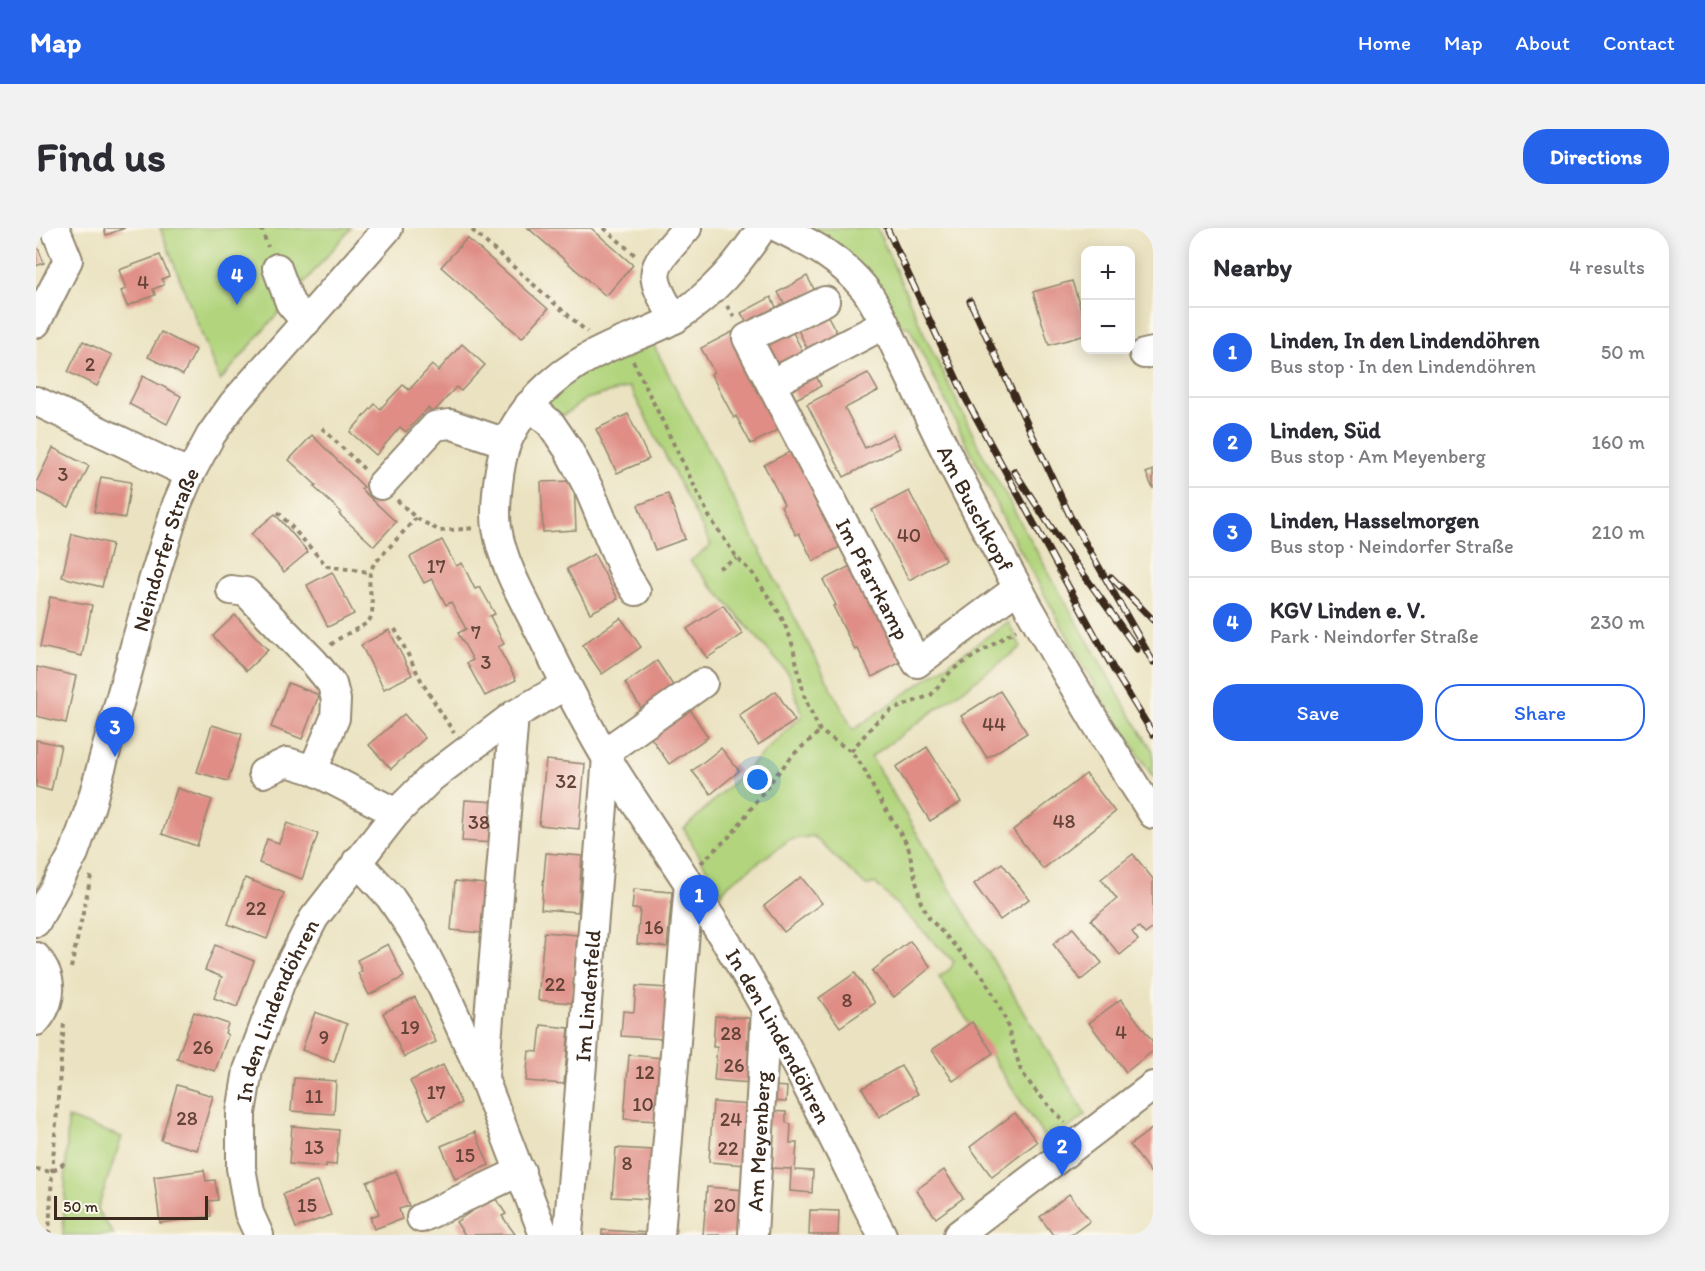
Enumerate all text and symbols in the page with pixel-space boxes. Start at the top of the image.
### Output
text: Map [30,25,81,59]
text: Home [1358,30,1411,55]
text: Map [1444,30,1483,55]
text: About [1516,30,1570,55]
text: Contact [1603,30,1675,55]
button: Directions [1523,129,1669,184]
text: Find us [36,131,166,182]
map controls [1081,246,1135,354]
button: + [1081,246,1135,300]
text: Nearby [1213,251,1292,283]
text: 4 results [1569,255,1645,279]
pin: 4 [218,256,256,305]
house number: 4 [137,270,149,294]
button: − [1081,300,1135,354]
text: Linden, In den Lindendöhren [1270,327,1540,354]
text: 1 [1228,340,1237,364]
text: 50 m [1601,340,1645,364]
house number: 2 [85,352,96,376]
text: Bus stop · In den Lindendöhren [1270,354,1536,378]
text: Linden, Süd [1270,417,1381,444]
text: 2 [1227,430,1238,454]
text: 160 m [1592,430,1645,454]
street label: Am Buschkopf [931,441,1020,577]
text: Bus stop · Am Meyenberg [1270,444,1486,468]
house number: 3 [58,462,69,486]
street label: Neindorfer Straße [127,463,205,634]
text: Linden, Hasselmorgen [1270,507,1479,534]
street label: Im Pfarrkamp [830,514,916,645]
text: 3 [1227,520,1238,544]
text: 210 m [1592,520,1645,544]
house number: 40 [897,523,921,547]
text: Bus stop · Neindorfer Straße [1270,534,1514,558]
house number: 17 [426,554,446,578]
text: KGV Linden e. V. [1270,597,1425,624]
text: 4 [1226,610,1239,634]
text: 230 m [1590,610,1645,634]
house number: 7 [471,620,481,644]
text: Park · Neindorfer Straße [1270,624,1479,648]
house number: 3 [481,650,492,674]
button: Save [1213,684,1423,741]
button: Share [1435,684,1645,741]
pin: 3 [96,708,134,757]
house number: 44 [982,712,1006,736]
your location [743,765,772,794]
house number: 32 [555,769,577,793]
house number: 48 [1053,809,1076,833]
house number: 38 [468,810,490,834]
pin: 1 [680,876,718,925]
house number: 22 [245,896,267,920]
street label: In den Lindendöhren [230,914,325,1104]
house number: 16 [644,915,664,939]
street label: Im Lindenfeld [569,929,607,1063]
street label: In den Lindendöhren [720,944,837,1129]
house number: 22 [544,972,566,996]
house number: 8 [842,988,853,1012]
house number: 19 [400,1015,420,1039]
house number: 4 [1115,1020,1127,1044]
house number: 28 [720,1021,742,1045]
house number: 9 [319,1025,329,1049]
house number: 26 [192,1035,214,1059]
house number: 26 [723,1053,745,1077]
house number: 12 [635,1060,655,1084]
street label: Am Meyenberg [741,1070,776,1212]
house number: 17 [426,1080,446,1104]
house number: 11 [305,1084,323,1108]
house number: 10 [632,1092,654,1116]
house number: 28 [176,1106,198,1130]
house number: 24 [720,1107,742,1131]
pin: 2 [1042,1126,1082,1176]
house number: 13 [304,1135,324,1159]
house number: 22 [717,1136,739,1160]
house number: 15 [455,1143,475,1167]
house number: 8 [622,1151,633,1175]
scale bar [54,1193,208,1220]
house number: 15 [297,1193,317,1217]
house number: 20 [714,1193,736,1217]
text: 50 m [63,1197,98,1216]

